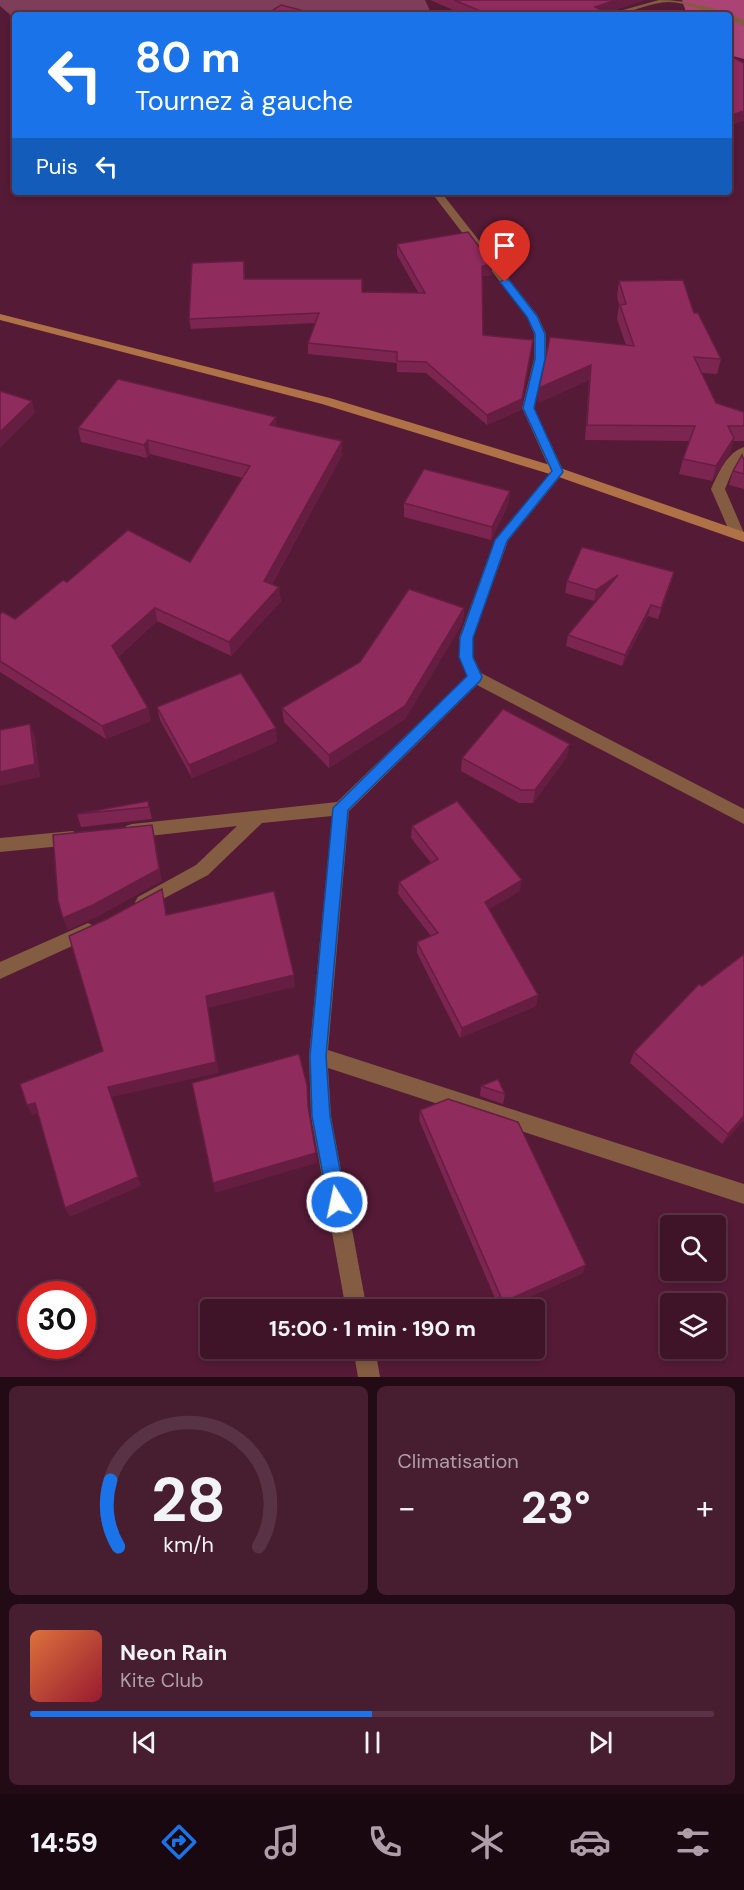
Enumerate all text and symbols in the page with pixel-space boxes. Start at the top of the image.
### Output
text: 80 m [135,30,241,85]
icon: left [36,36,114,114]
text: Tournez à gauche [135,83,353,118]
icon: left [90,150,123,183]
text: Puis [36,152,78,181]
pin [479,220,530,282]
icon: arrive [488,229,521,262]
position arrow [305,1170,369,1234]
map controls [660,1215,726,1359]
button: search [660,1215,726,1281]
speed limit sign: 30 [18,1281,96,1359]
button: layers [660,1293,726,1359]
text: 15:00 · 1 min · 190 m [269,1314,476,1343]
text: Climatisation [398,1448,519,1474]
text: 28 [151,1459,226,1540]
text: 23° [521,1478,590,1537]
text: − [398,1486,416,1529]
text: + [696,1486,714,1529]
text: km/h [163,1532,214,1560]
text: Neon Rain [120,1638,227,1667]
text: Kite Club [120,1667,204,1693]
icon: previous [128,1726,161,1759]
icon: pause [356,1726,389,1759]
icon: next [584,1726,617,1759]
icon: directions [158,1821,200,1863]
icon: music [261,1821,303,1863]
icon: phone [364,1821,406,1863]
icon: climate [466,1821,508,1863]
icon: car [569,1821,611,1863]
icon: filters [672,1821,714,1863]
text: 14:59 [30,1825,98,1860]

